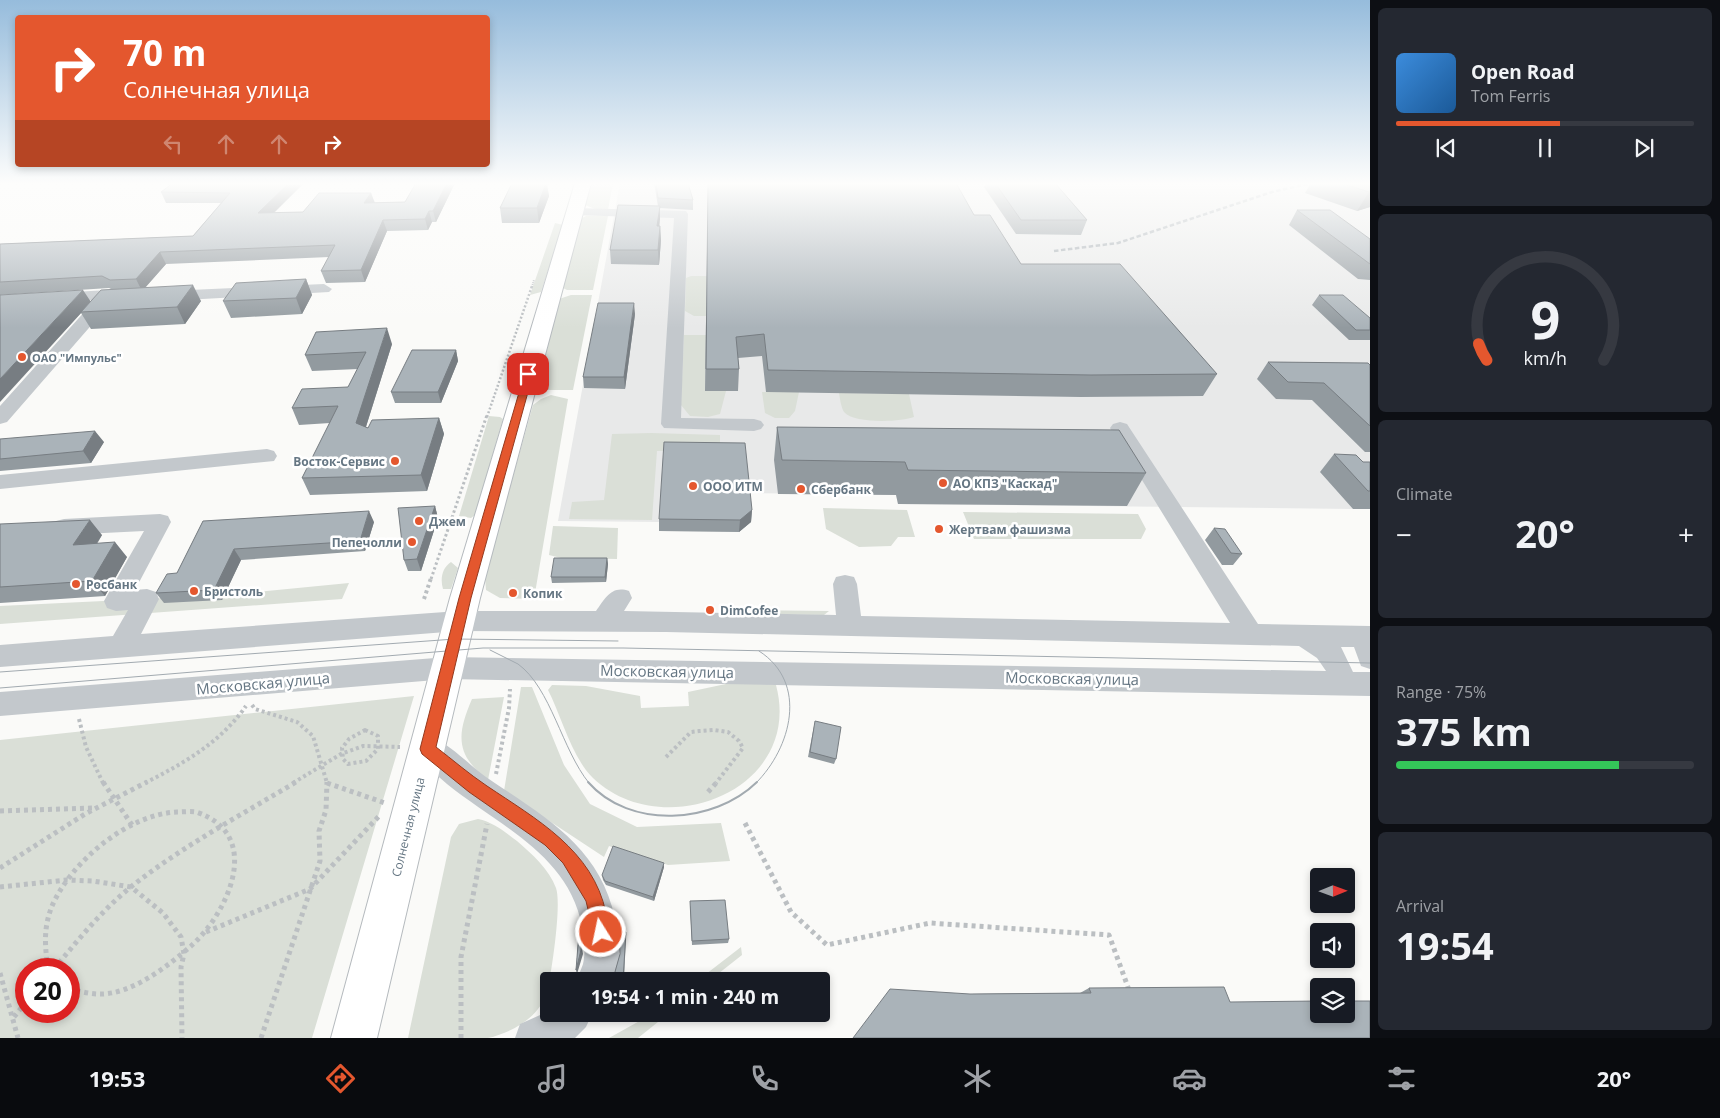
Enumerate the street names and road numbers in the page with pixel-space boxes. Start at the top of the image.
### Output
street label: Московская улица [600,660,734,682]
street label: Московская улица [195,667,331,699]
street label: Московская улица [1005,667,1139,689]
street label: Солнечная улица [387,775,429,879]

